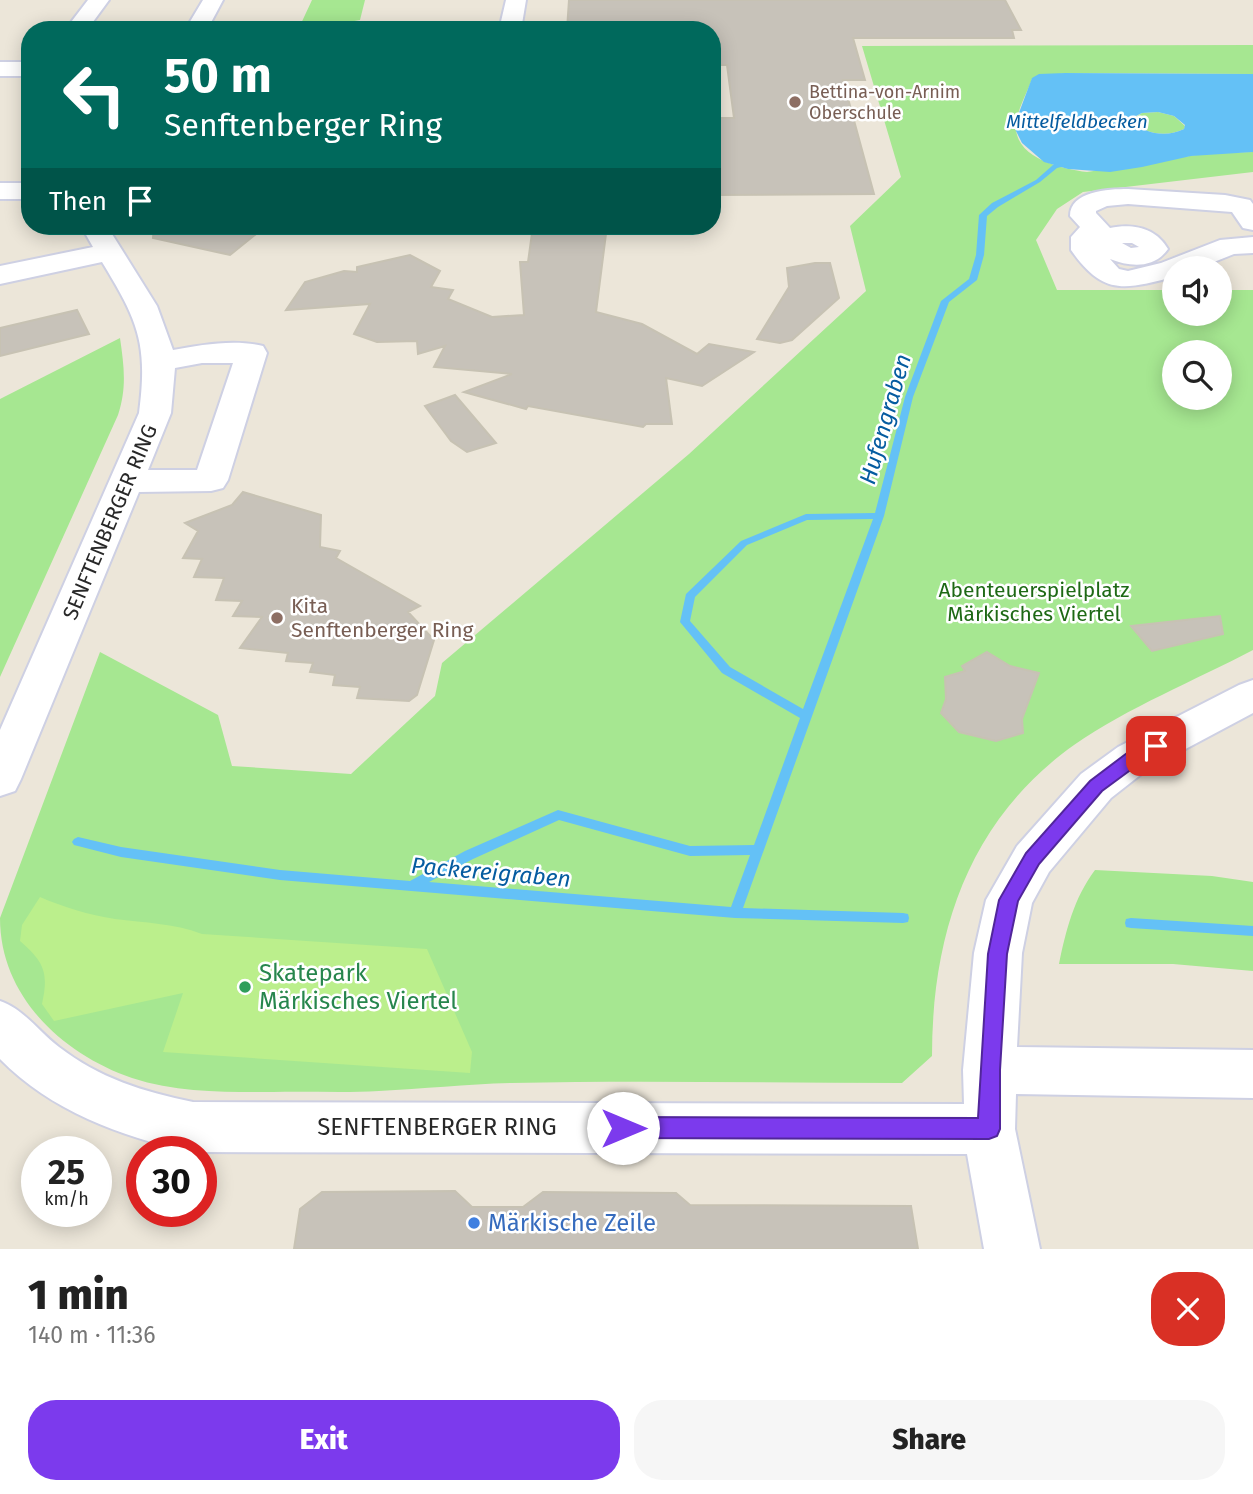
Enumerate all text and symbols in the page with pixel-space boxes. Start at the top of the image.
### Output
text: 50 m [164,46,272,105]
icon: left [49,49,140,140]
place label: Bettina-von-Arnim Oberschule [809,81,960,124]
marker: Bettina-von-Arnim Oberschule [787,94,803,110]
text: Senftenberger Ring [164,106,442,144]
water label: Mittelfeldbecken [1006,110,1148,133]
icon: arrive [121,182,159,220]
text: Then [49,186,107,217]
map controls [1162,256,1232,410]
button: sound [1162,256,1232,326]
button: search [1162,340,1232,410]
water label: Hufengraben [853,351,917,487]
street label: SENFTENBERGER RING [57,420,163,624]
park label: Abenteuerspielplatz Märkisches Viertel [939,577,1129,627]
place label: Kita Senftenberger Ring [291,593,474,643]
marker: Kita Senftenberger Ring [269,610,285,626]
pin [1126,716,1186,776]
icon: arrive [1137,727,1175,765]
water label: Packereigraben [410,851,572,893]
place label: Skatepark Märkisches Viertel [259,959,457,1015]
marker: Skatepark Märkisches Viertel [237,979,253,995]
position arrow [586,1091,660,1165]
street label: SENFTENBERGER RING [317,1113,557,1141]
speed limit sign: 30 [126,1136,217,1227]
text: 25 [48,1151,85,1193]
text: km/h [44,1188,89,1210]
place label: Märkische Zeile [488,1209,656,1237]
marker: Märkische Zeile [466,1215,482,1231]
text: 1 min [28,1270,129,1320]
button: close [1151,1272,1225,1346]
text: 140 m · 11:36 [28,1321,156,1349]
button: Exit [28,1400,620,1480]
button: Share [634,1400,1225,1480]

